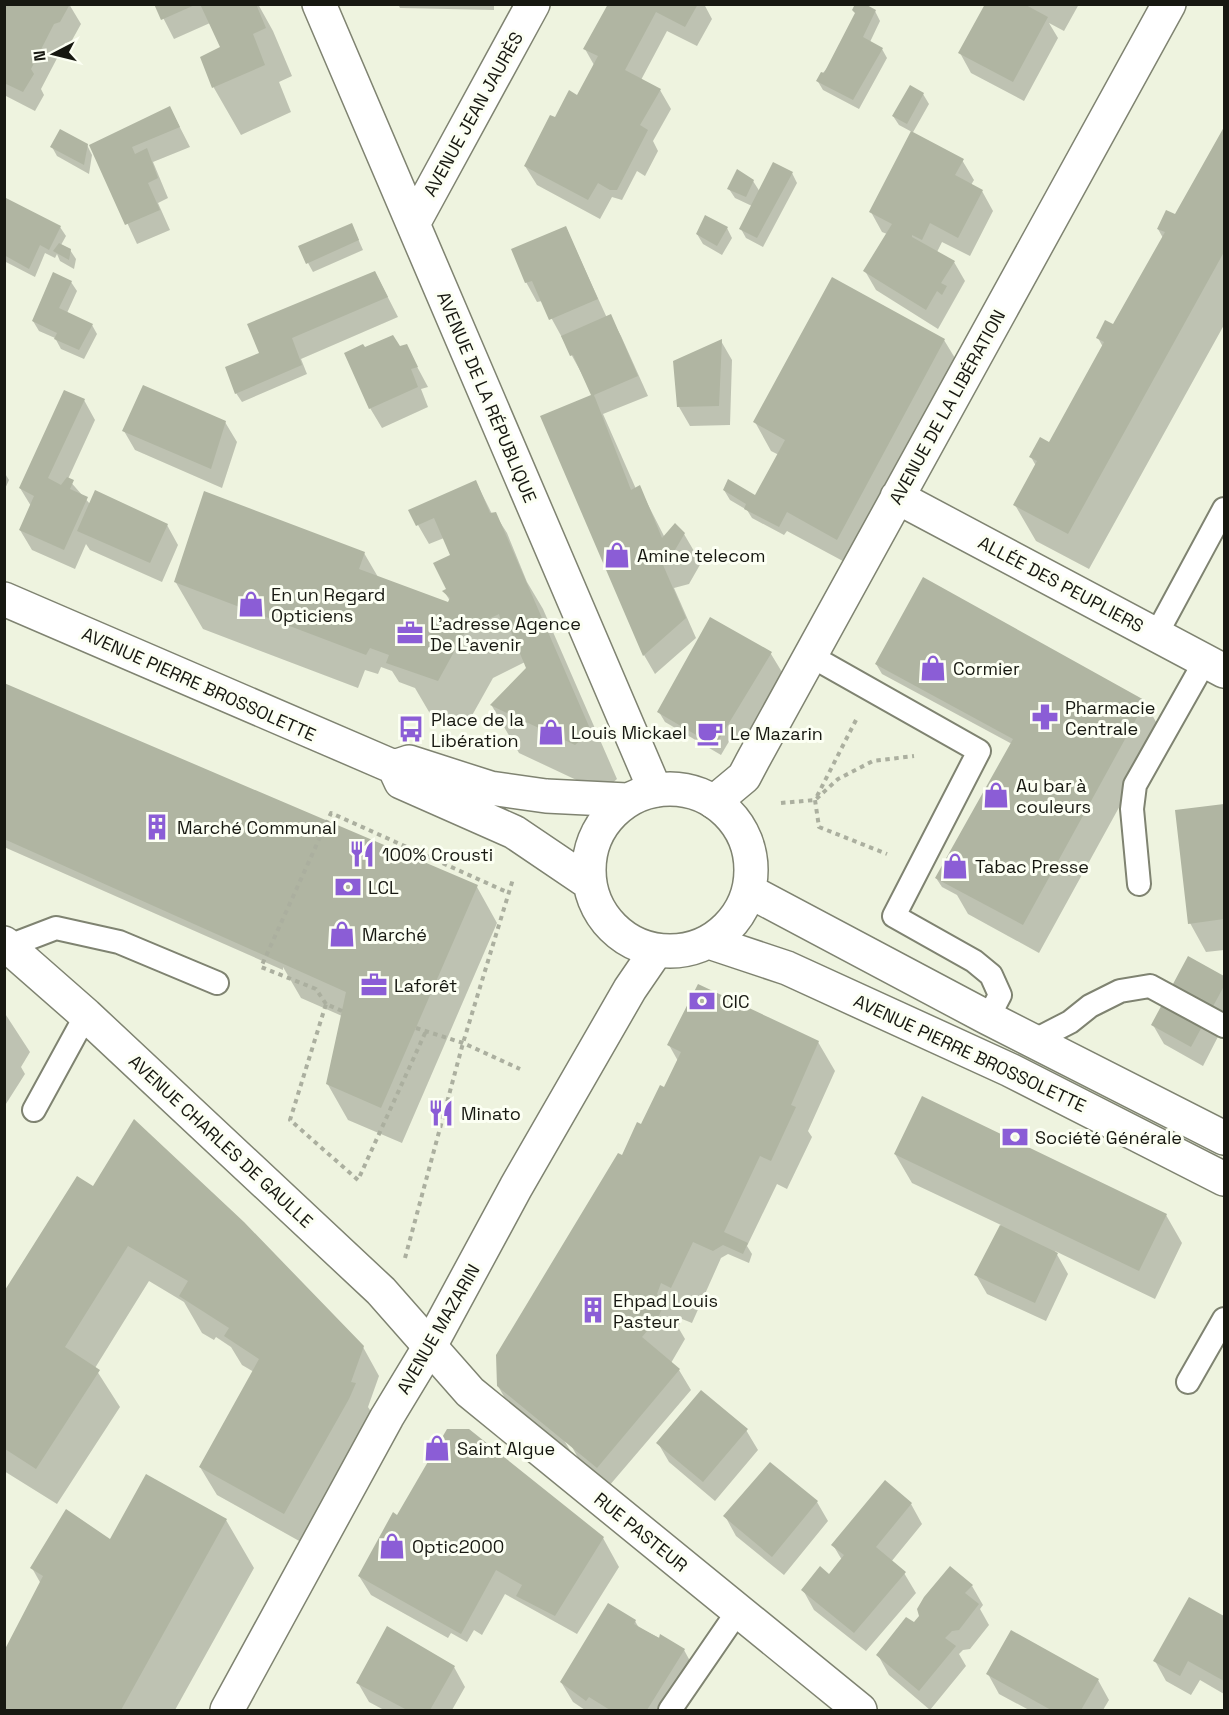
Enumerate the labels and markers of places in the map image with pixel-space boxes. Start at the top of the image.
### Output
shop icon: Amine telecom [602,540,632,570]
place label: Amine telecom [637,544,766,567]
place label: En un Regard Opticiens [271,583,385,627]
shop icon: En un Regard Opticiens [236,589,266,619]
place label: L'adresse Agence De L'avenir [430,612,581,656]
office icon: L'adresse Agence De L'avenir [395,618,425,648]
shop icon: Cormier [918,653,948,683]
place label: Cormier [953,657,1020,680]
place label: Pharmacie Centrale [1065,696,1155,740]
pharmacy icon: Pharmacie Centrale [1030,702,1060,732]
place label: Place de la Libération [431,708,524,752]
bus stop icon: Place de la Libération [396,714,426,744]
shop icon: Louis Mickael [536,717,566,747]
cafe icon: Le Mazarin [695,718,725,748]
place label: Louis Mickael [571,721,687,744]
place label: Le Mazarin [730,722,823,745]
place label: Au bar à couleurs [1016,774,1091,818]
shop icon: Au bar à couleurs [981,780,1011,810]
building icon: Marché Communal [142,812,172,842]
place label: Marché Communal [177,816,337,839]
restaurant icon: 100% Crousti [347,839,377,869]
place label: 100% Crousti [382,843,493,866]
shop icon: Tabac Presse [940,851,970,881]
place label: Tabac Presse [975,855,1089,878]
bank icon: LCL [333,872,363,902]
place label: LCL [368,876,399,899]
shop icon: Marché [327,919,357,949]
place label: Marché [362,923,427,946]
office icon: Laforêt [359,970,389,1000]
place label: Laforêt [394,974,457,997]
bank icon: CIC [687,986,717,1016]
place label: CIC [722,990,750,1013]
restaurant icon: Minato [426,1098,456,1128]
place label: Minato [461,1102,521,1125]
bank icon: Société Générale [1000,1122,1030,1152]
place label: Société Générale [1035,1126,1182,1149]
place label: Ehpad Louis Pasteur [613,1289,718,1333]
building icon: Ehpad Louis Pasteur [578,1295,608,1325]
shop icon: Saint Algue [422,1433,452,1463]
place label: Saint Algue [457,1437,555,1460]
shop icon: Optic2000 [377,1531,407,1561]
place label: Optic2000 [412,1535,504,1558]

